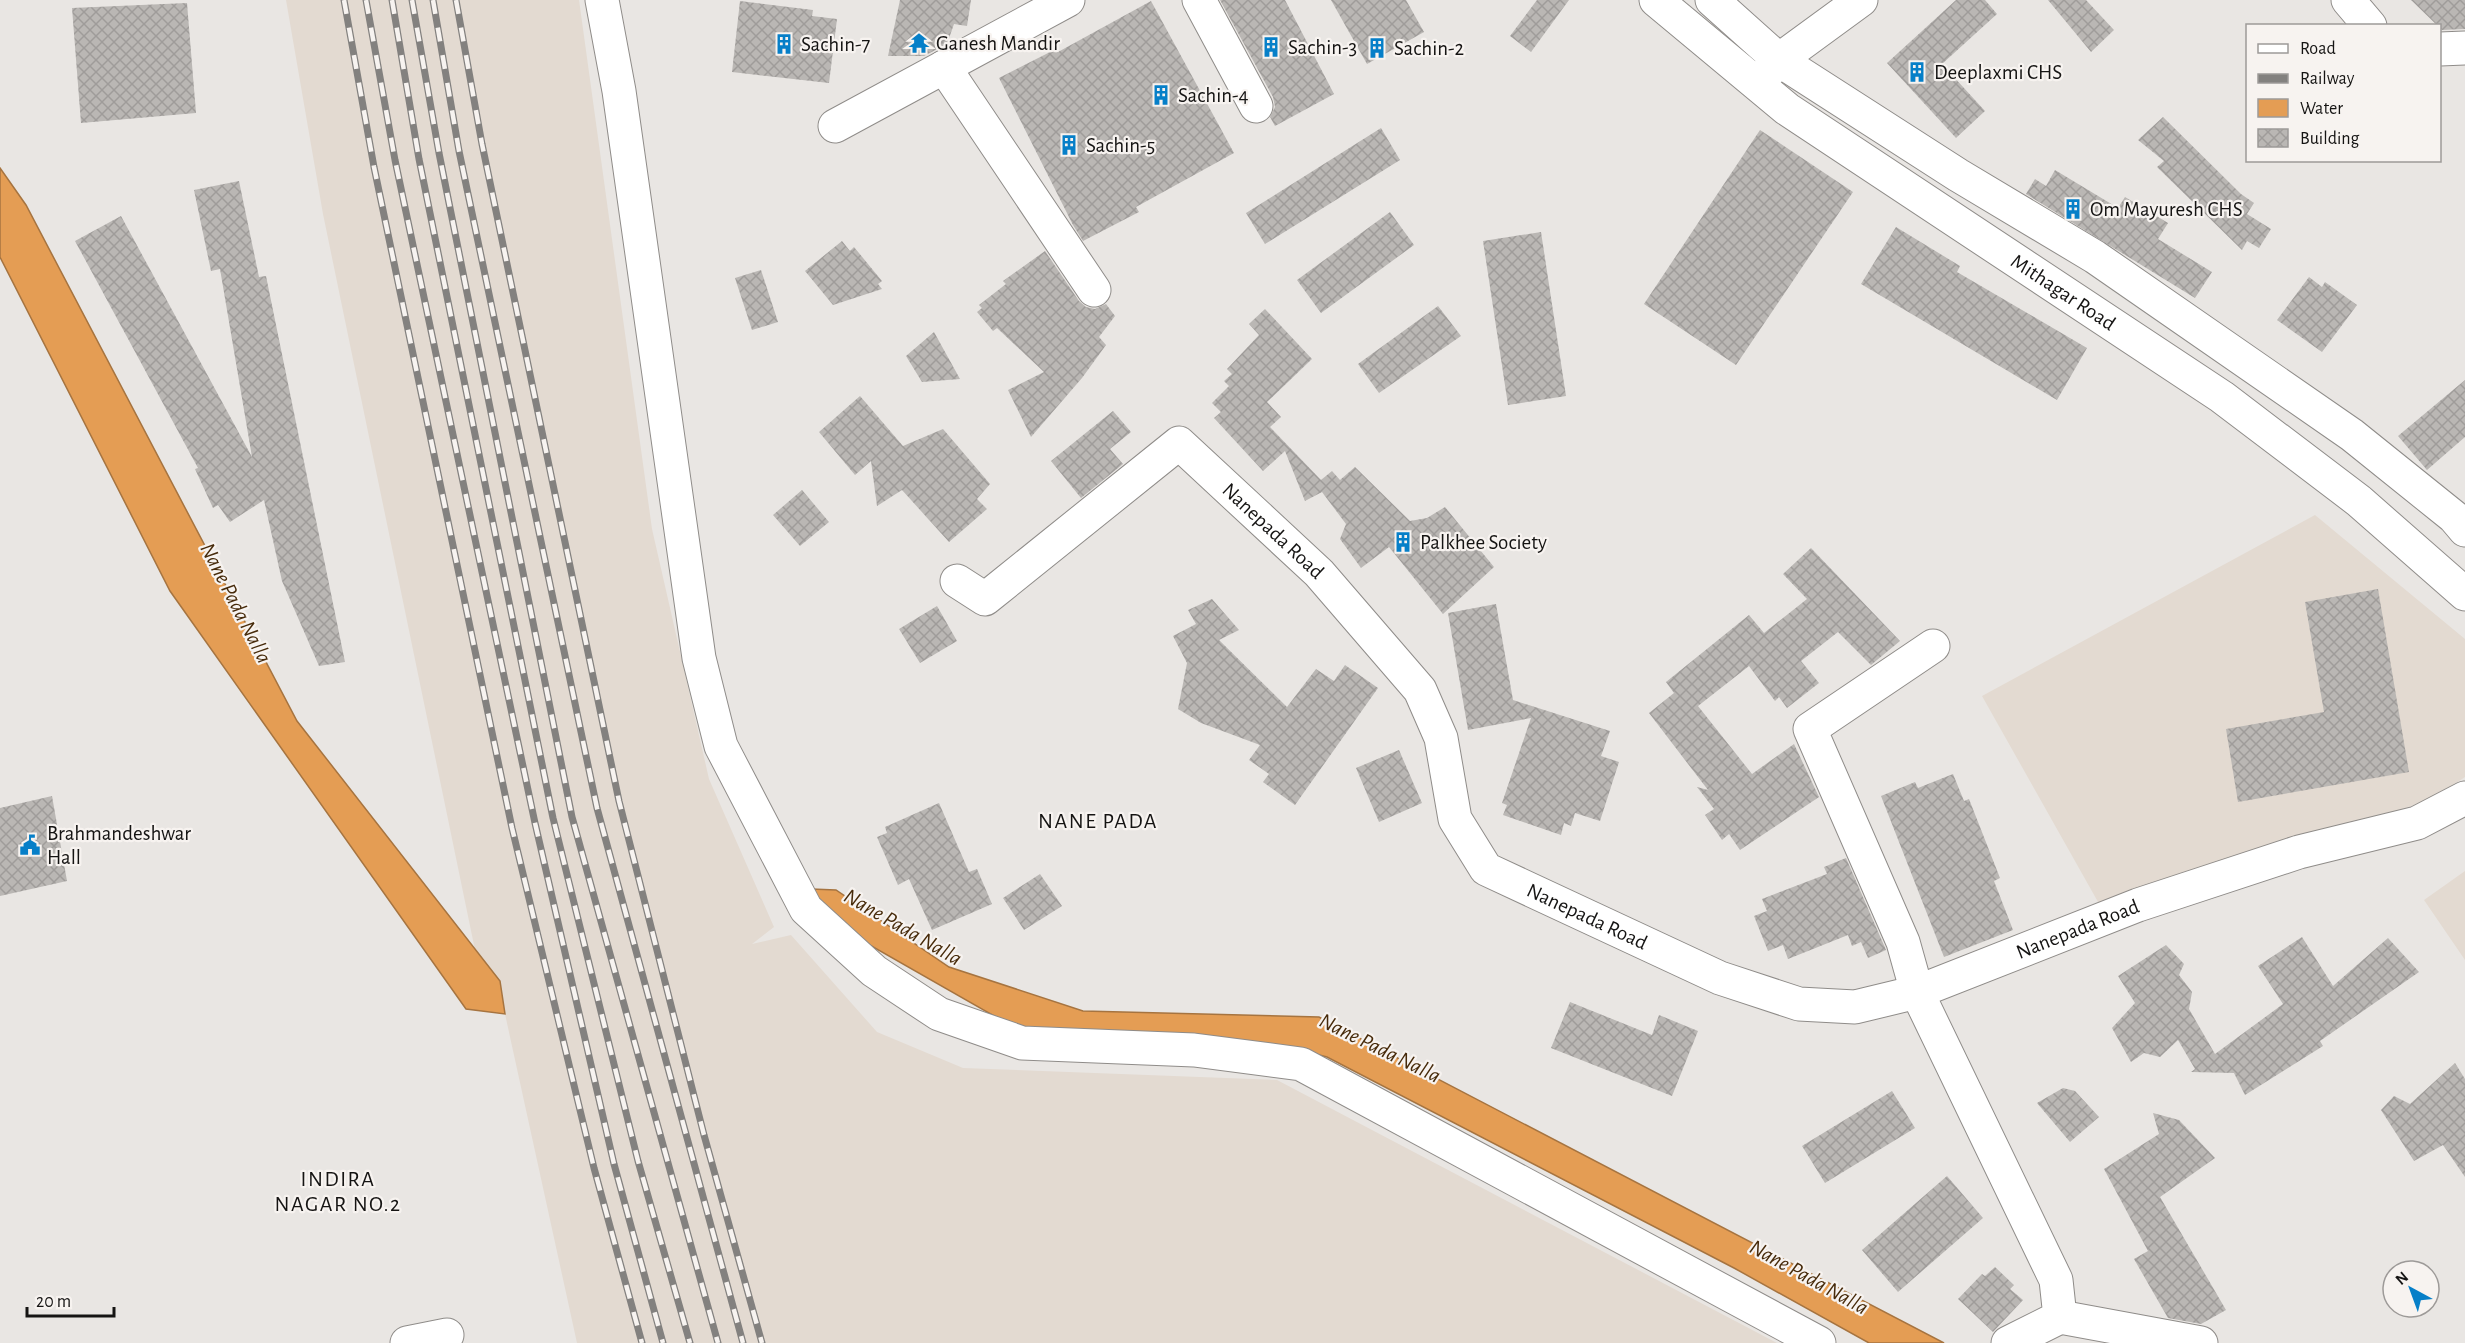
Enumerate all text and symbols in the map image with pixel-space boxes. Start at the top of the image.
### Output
legend [2246,24,2441,162]
temple icon: Ganesh Mandir [907,31,931,55]
building icon: Sachin-7 [772,32,796,56]
place label: Ganesh Mandir [936,33,1060,54]
place label: Sachin-7 [801,34,871,55]
building icon: Sachin-3 [1259,35,1283,59]
building icon: Sachin-2 [1365,36,1389,60]
place label: Sachin-3 [1288,37,1357,58]
place label: Sachin-2 [1394,38,1464,59]
text: Road [2300,40,2336,58]
building icon: Deeplaxmi CHS [1905,60,1929,84]
place label: Deeplaxmi CHS [1934,62,2062,83]
text: Railway [2300,70,2355,88]
building icon: Sachin-4 [1149,83,1173,107]
place label: Sachin-4 [1178,85,1249,106]
text: Water [2300,100,2343,118]
text: Building [2300,130,2360,148]
building icon: Sachin-5 [1057,133,1081,157]
place label: Sachin-5 [1086,135,1155,156]
building icon: Om Mayuresh CHS [2061,197,2085,221]
place label: Om Mayuresh CHS [2090,199,2243,220]
street label: Mithagar Road [2007,250,2120,334]
street label: Nanepada Road [1219,479,1328,583]
building icon: Palkhee Society [1391,530,1415,554]
place label: Palkhee Society [1420,532,1547,553]
water label: Nane Pada Nalla [196,539,276,667]
district label: NANE PADA [1038,810,1158,832]
place label: Brahmandeshwar Hall [47,823,191,868]
public building icon: Brahmandeshwar Hall [18,833,42,857]
street label: Nanepada Road [1524,879,1651,953]
water label: Nane Pada Nalla [840,884,966,970]
street label: Nanepada Road [2013,895,2142,962]
water label: Nane Pada Nalla [1316,1009,1444,1087]
district label: INDIRA NAGAR NO.2 [275,1168,401,1215]
water label: Nane Pada Nalla [1746,1235,1872,1319]
north arrow [2381,1259,2441,1319]
text: N [2392,1269,2411,1288]
scale bar [27,1280,114,1318]
text: 20 m [36,1293,71,1311]

